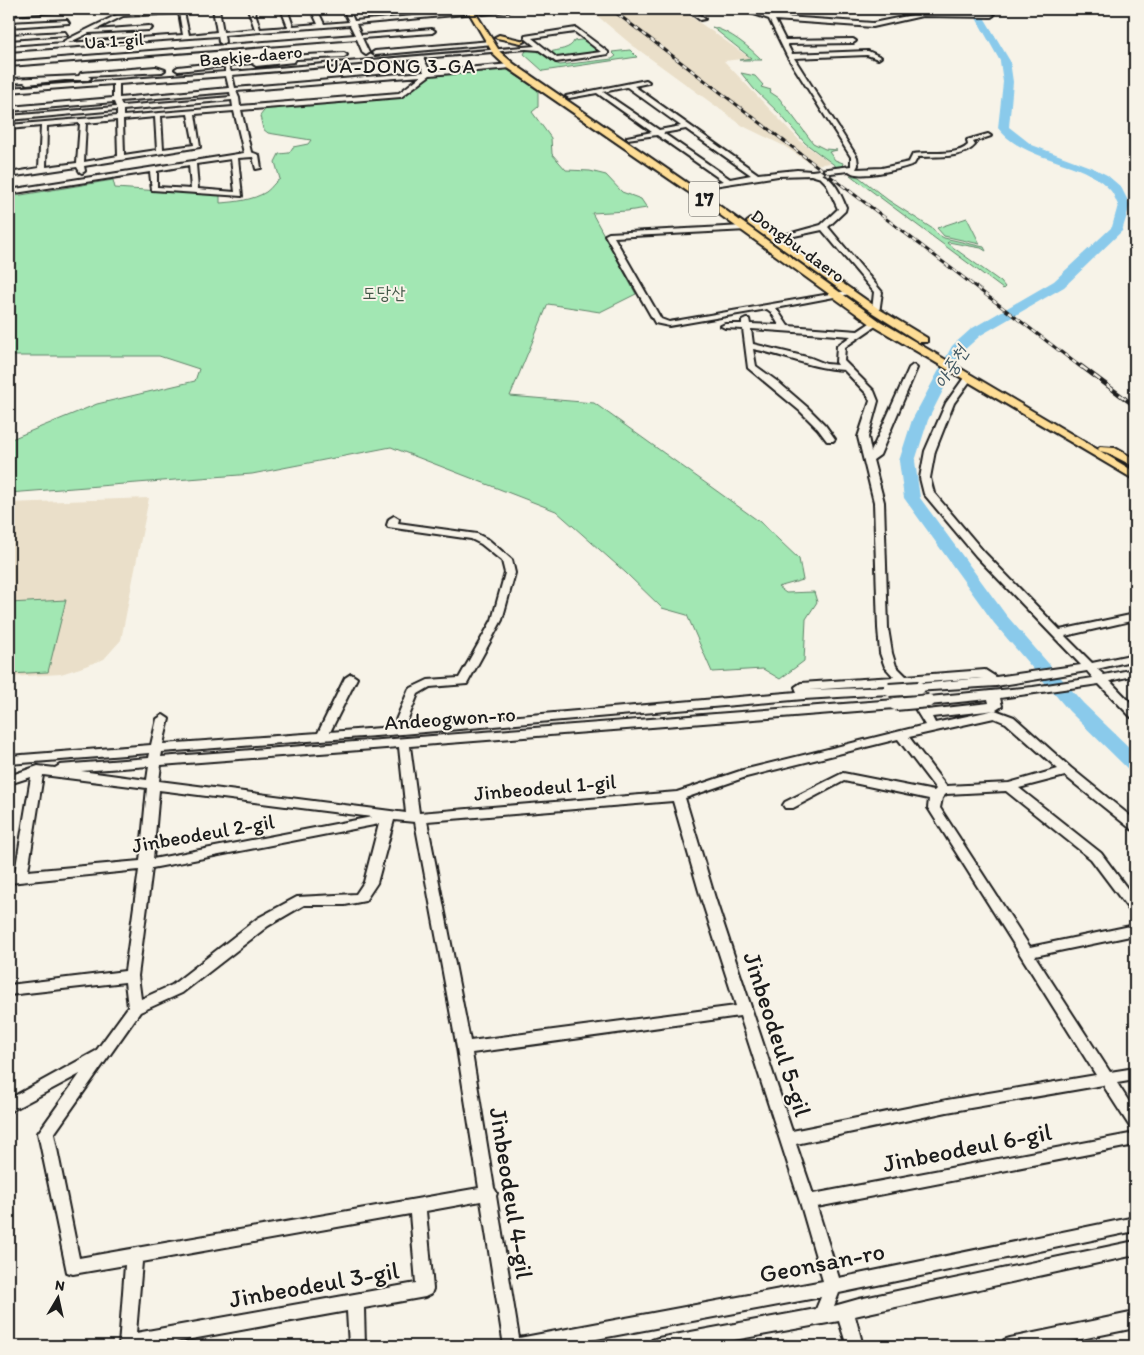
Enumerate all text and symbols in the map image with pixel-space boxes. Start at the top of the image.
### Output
street label: Ua 1-gil [83,28,145,54]
street label: Baekje-daero [199,41,303,71]
district label: UA-DONG 3-GA [326,54,476,78]
road number: 17 [689,182,719,216]
street label: Dongbu-daero [747,205,849,287]
park label: 도당산 [362,282,406,304]
water label: 아중천 [929,340,974,393]
street label: Andeogwon-ro [383,701,517,735]
street label: Jinbeodeul 1-gil [473,768,617,806]
street label: Jinbeodeul 2-gil [130,808,276,858]
street label: Jinbeodeul 5-gil [737,948,819,1120]
street label: Jinbeodeul 4-gil [484,1105,540,1281]
street label: Jinbeodeul 6-gil [880,1116,1054,1178]
street label: Geonsan-ro [757,1235,887,1289]
street label: Jinbeodeul 3-gil [227,1254,401,1314]
north arrow [32,1272,82,1322]
text: N [54,1277,66,1295]

